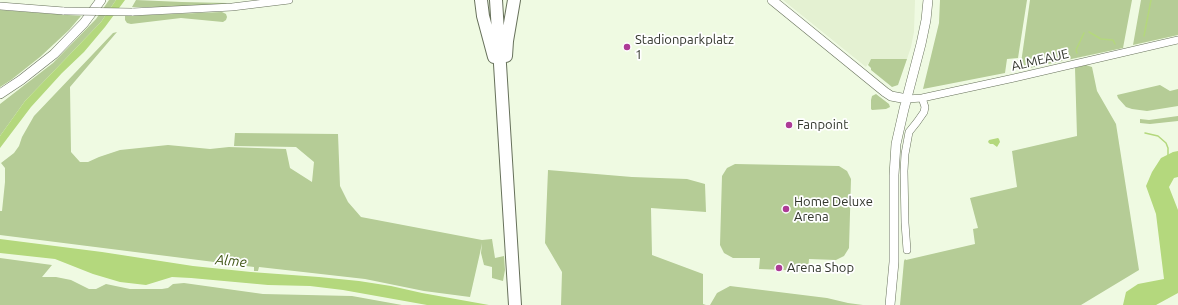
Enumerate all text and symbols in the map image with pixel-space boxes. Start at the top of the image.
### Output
place label: Stadionparkplatz 1 [635,32,734,63]
marker: Stadionparkplatz 1 [622,42,632,52]
street label: ALMEAUE [1010,46,1070,74]
place label: Fanpoint [797,117,848,133]
marker: Fanpoint [784,120,794,130]
place label: Home Deluxe Arena [794,194,873,225]
marker: Home Deluxe Arena [781,204,791,214]
water label: Alme [215,251,247,271]
place label: Arena Shop [787,260,854,276]
marker: Arena Shop [774,263,784,273]

